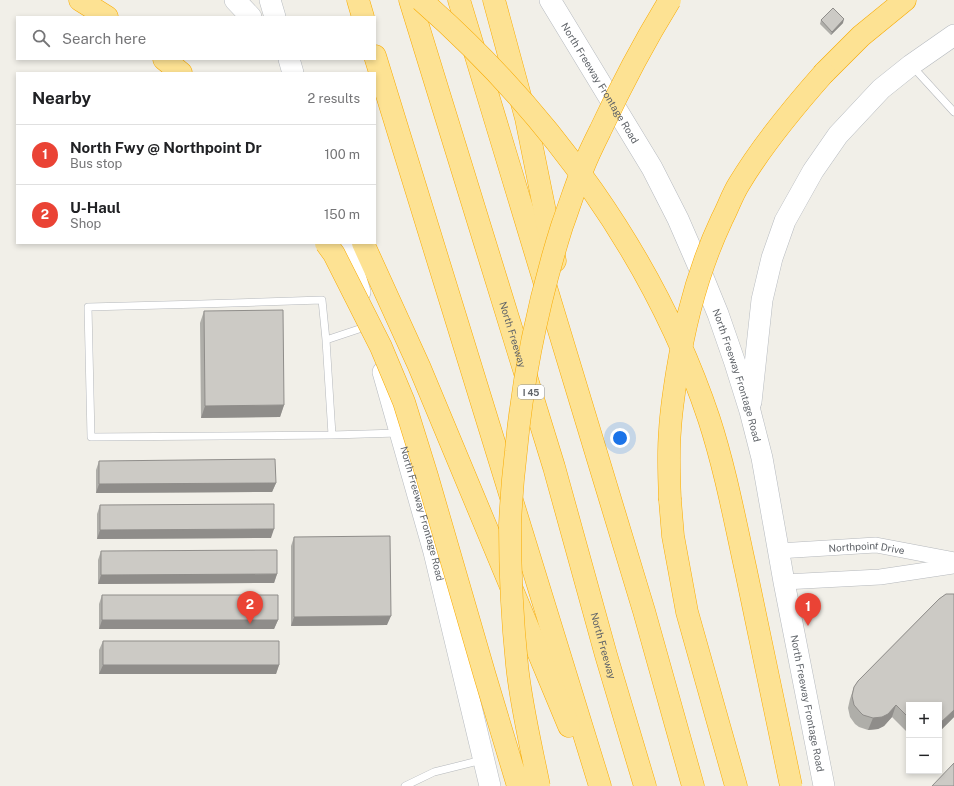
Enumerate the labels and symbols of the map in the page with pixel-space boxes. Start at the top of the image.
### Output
street label: North Freeway Frontage Road [559,20,642,146]
street label: North Freeway [497,300,529,370]
street label: North Freeway Frontage Road [710,307,764,443]
road number: I 45 [518,385,544,399]
your location [610,428,630,448]
street label: North Freeway Frontage Road [398,445,447,582]
street label: Northpoint Drive [828,539,906,556]
pin: 2 [237,591,263,624]
pin: 1 [795,593,821,626]
street label: North Freeway [588,611,619,681]
street label: North Freeway Frontage Road [788,634,827,773]

